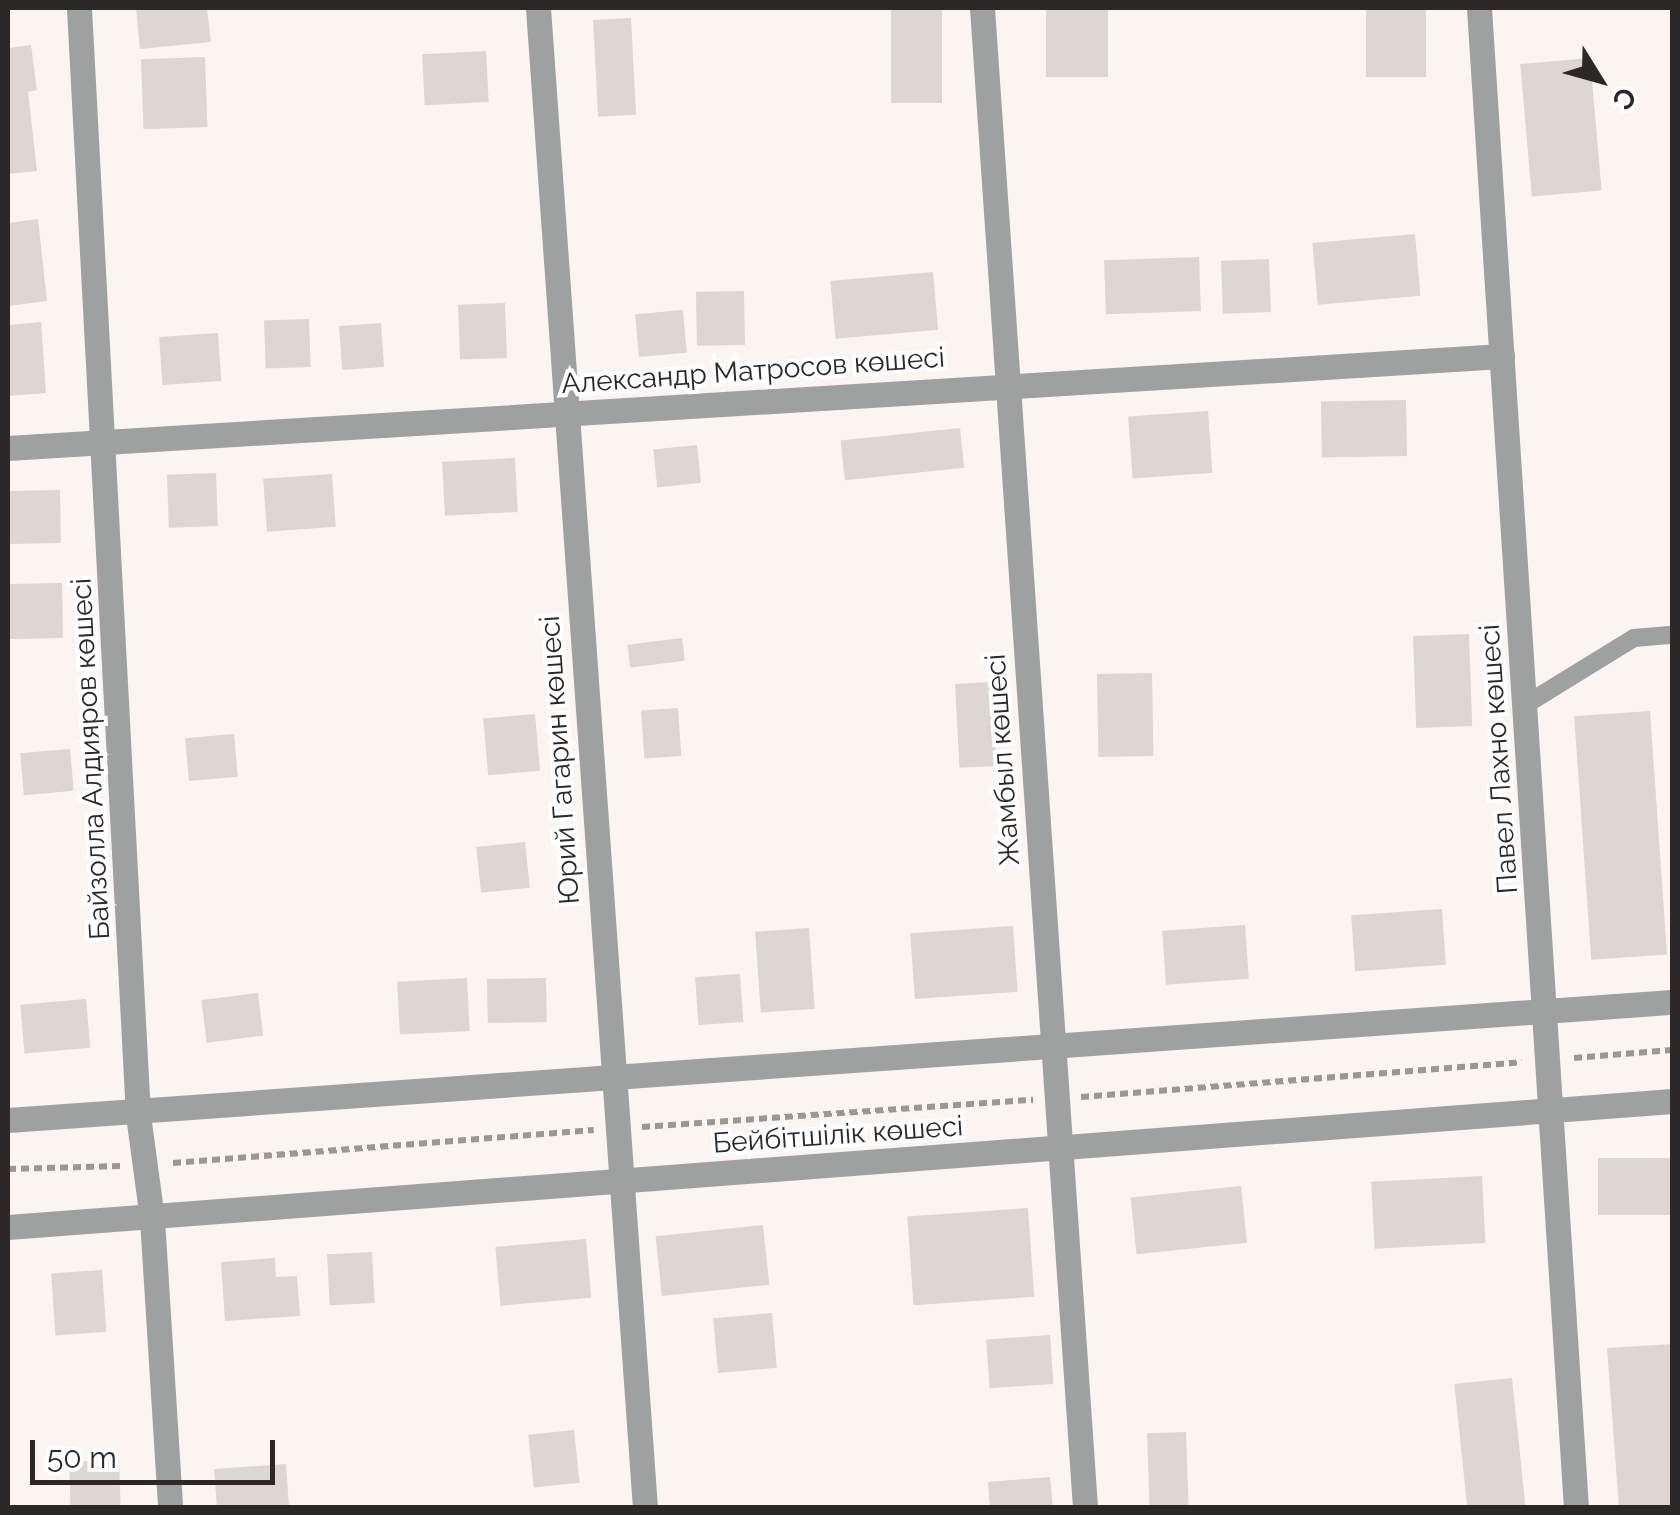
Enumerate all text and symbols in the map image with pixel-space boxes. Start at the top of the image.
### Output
north arrow [1550,30,1650,130]
text: С [1605,81,1643,116]
street label: Александр Матросов көшесі [560,341,946,401]
street label: Байзолла Алдияров көшесі [65,577,117,941]
street label: Юрий Гагарин көшесі [533,614,587,906]
street label: Павел Лахно көшесі [1473,623,1525,895]
street label: Жамбыл көшесі [979,653,1027,867]
street label: Бейбітшілік көшесі [712,1109,964,1161]
scale bar [35,1420,280,1482]
text: 50 m [47,1440,117,1475]

